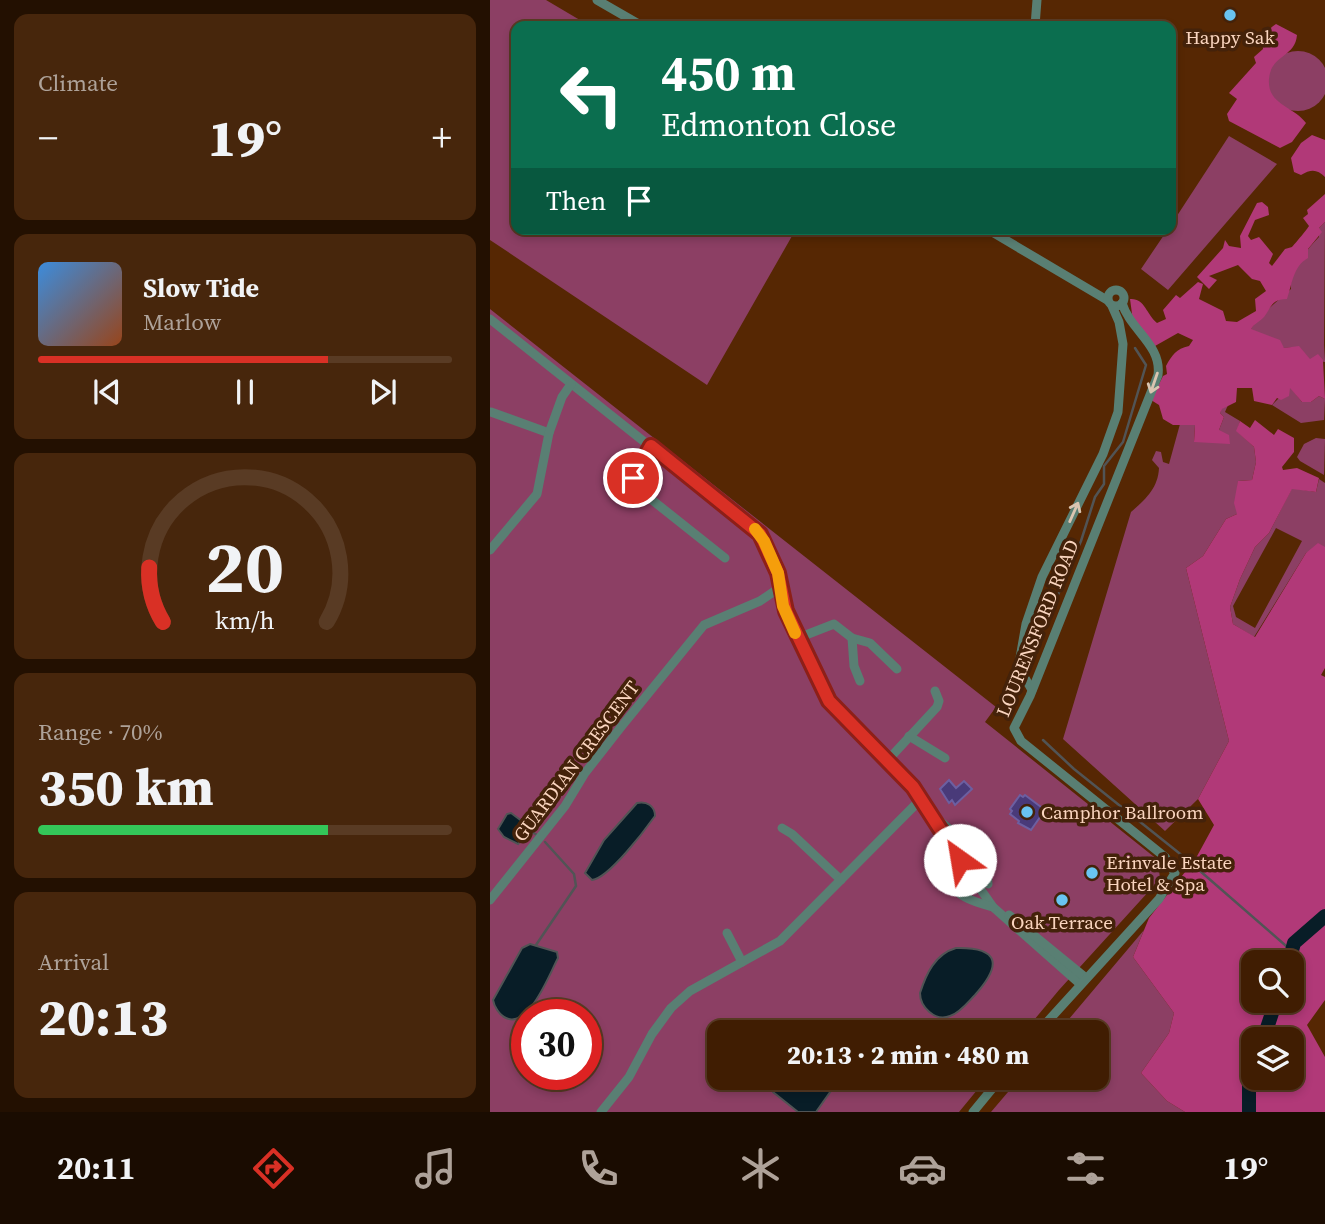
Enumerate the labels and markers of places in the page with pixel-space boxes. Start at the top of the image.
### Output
marker: Happy Sak [1222,7,1238,23]
place label: Happy Sak [1185,24,1275,50]
pin [603,448,663,508]
place label: Camphor Ballroom [1041,799,1203,825]
marker: Camphor Ballroom [1019,804,1035,820]
place label: Erinvale Estate Hotel & Spa [1106,849,1232,897]
marker: Erinvale Estate Hotel & Spa [1084,865,1100,881]
marker: Oak Terrace [1054,892,1070,908]
place label: Oak Terrace [1011,909,1113,935]

